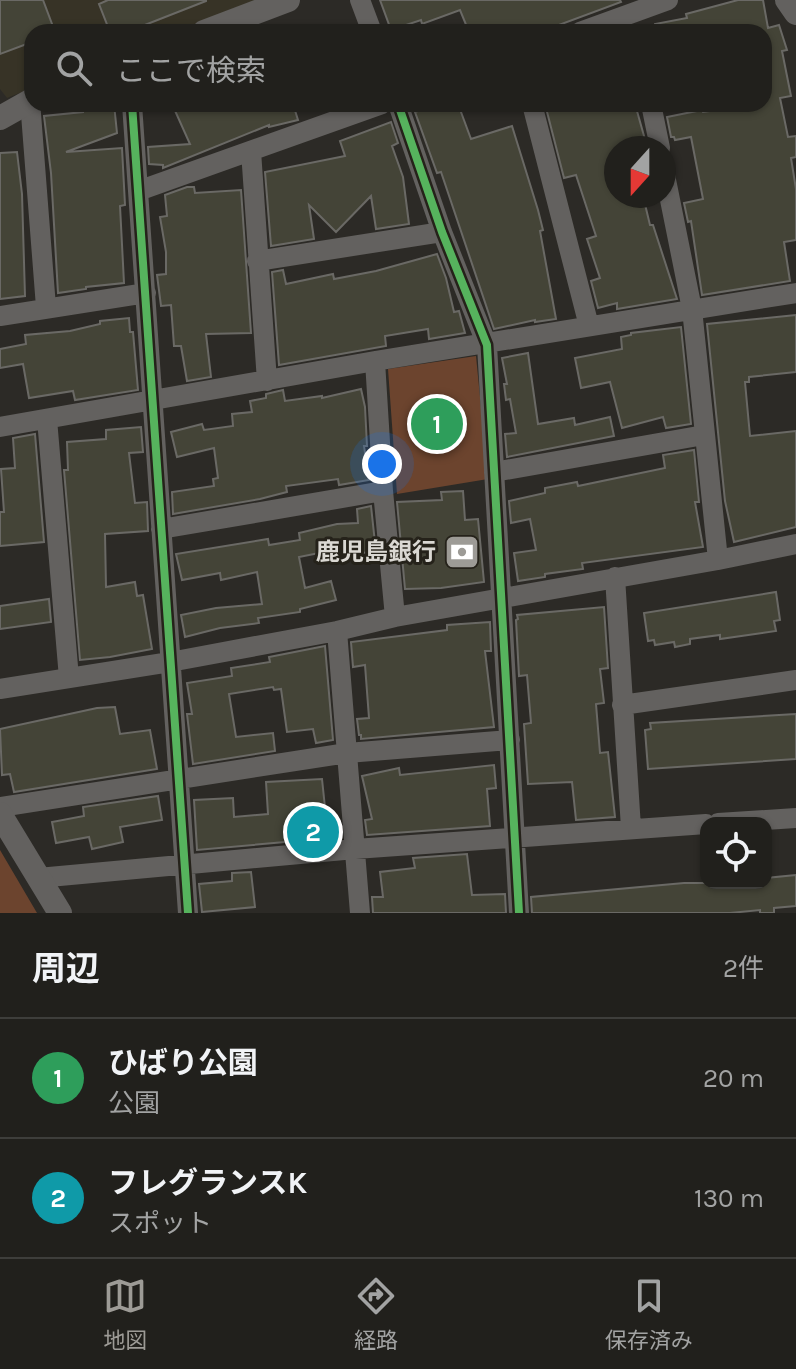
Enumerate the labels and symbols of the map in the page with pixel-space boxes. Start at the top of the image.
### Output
north arrow [604,136,676,208]
pin: 1 [411,394,463,454]
your location [362,444,402,484]
bank icon: 鹿児島銀行 [443,533,481,571]
place label: 鹿児島銀行 [316,538,436,566]
pin: 2 [287,802,339,862]

